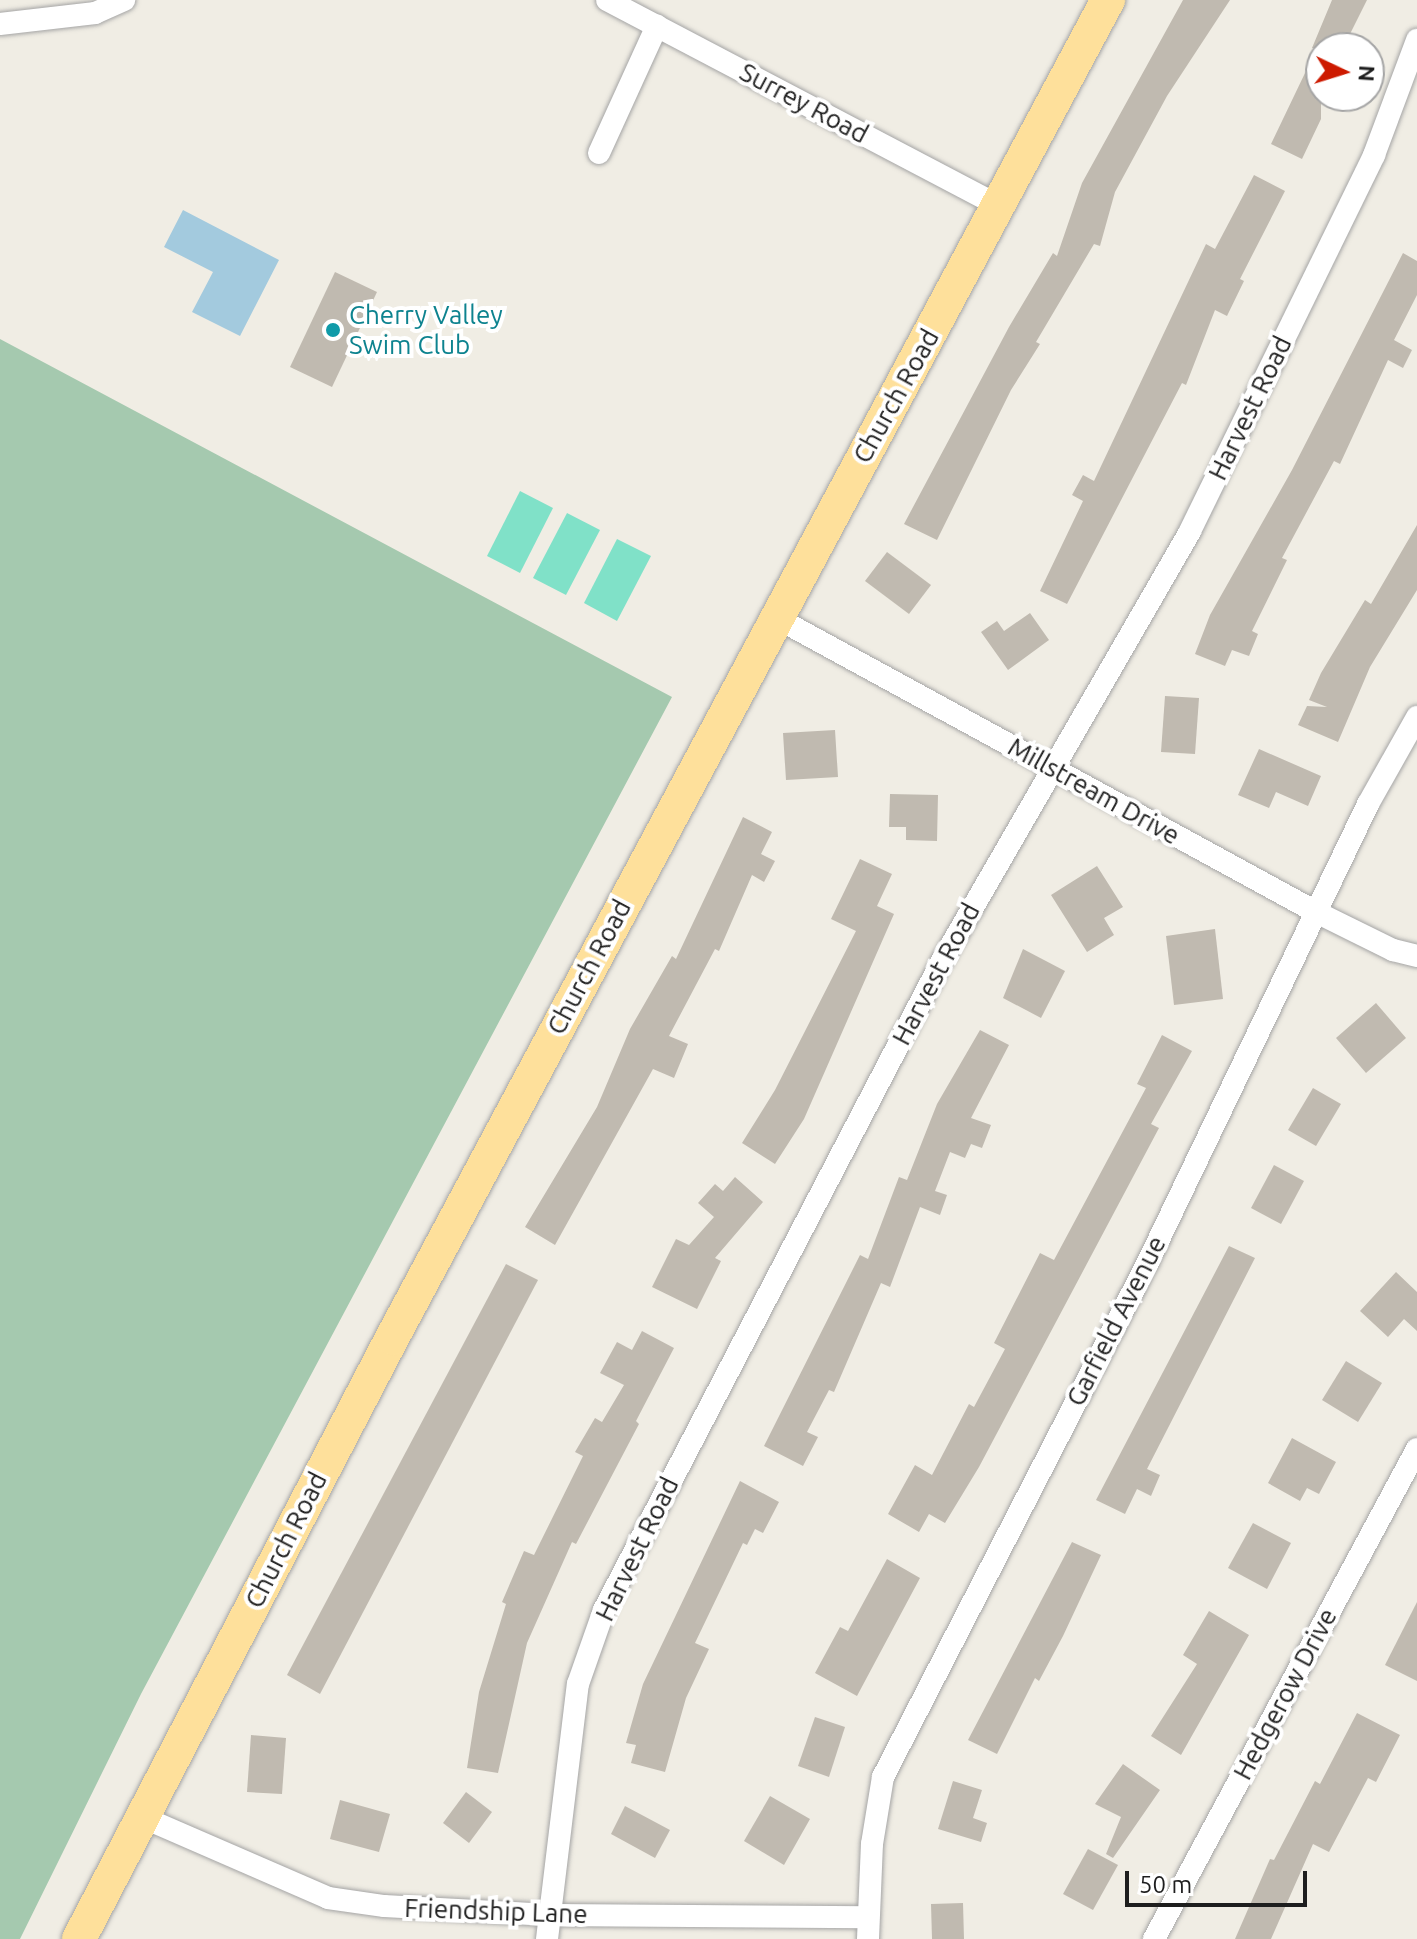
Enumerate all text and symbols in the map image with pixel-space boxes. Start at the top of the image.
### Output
north arrow [1305,32,1385,112]
street label: Surrey Road [734,56,874,150]
text: N [1354,64,1380,83]
place label: Cherry Valley Swim Club [349,299,503,360]
marker: Cherry Valley Swim Club [324,321,342,339]
street label: Church Road [846,324,946,468]
street label: Harvest Road [1202,331,1298,485]
street label: Millstream Drive [1003,731,1185,851]
street label: Church Road [540,894,638,1040]
street label: Harvest Road [886,898,986,1050]
street label: Garfield Avenue [1060,1231,1172,1411]
street label: Church Road [238,1467,334,1613]
street label: Harvest Road [589,1472,685,1626]
street label: Hedgerow Drive [1227,1603,1343,1785]
scale bar [1129,1855,1311,1905]
text: 50 m [1139,1871,1192,1898]
street label: Friendship Lane [404,1892,588,1930]

